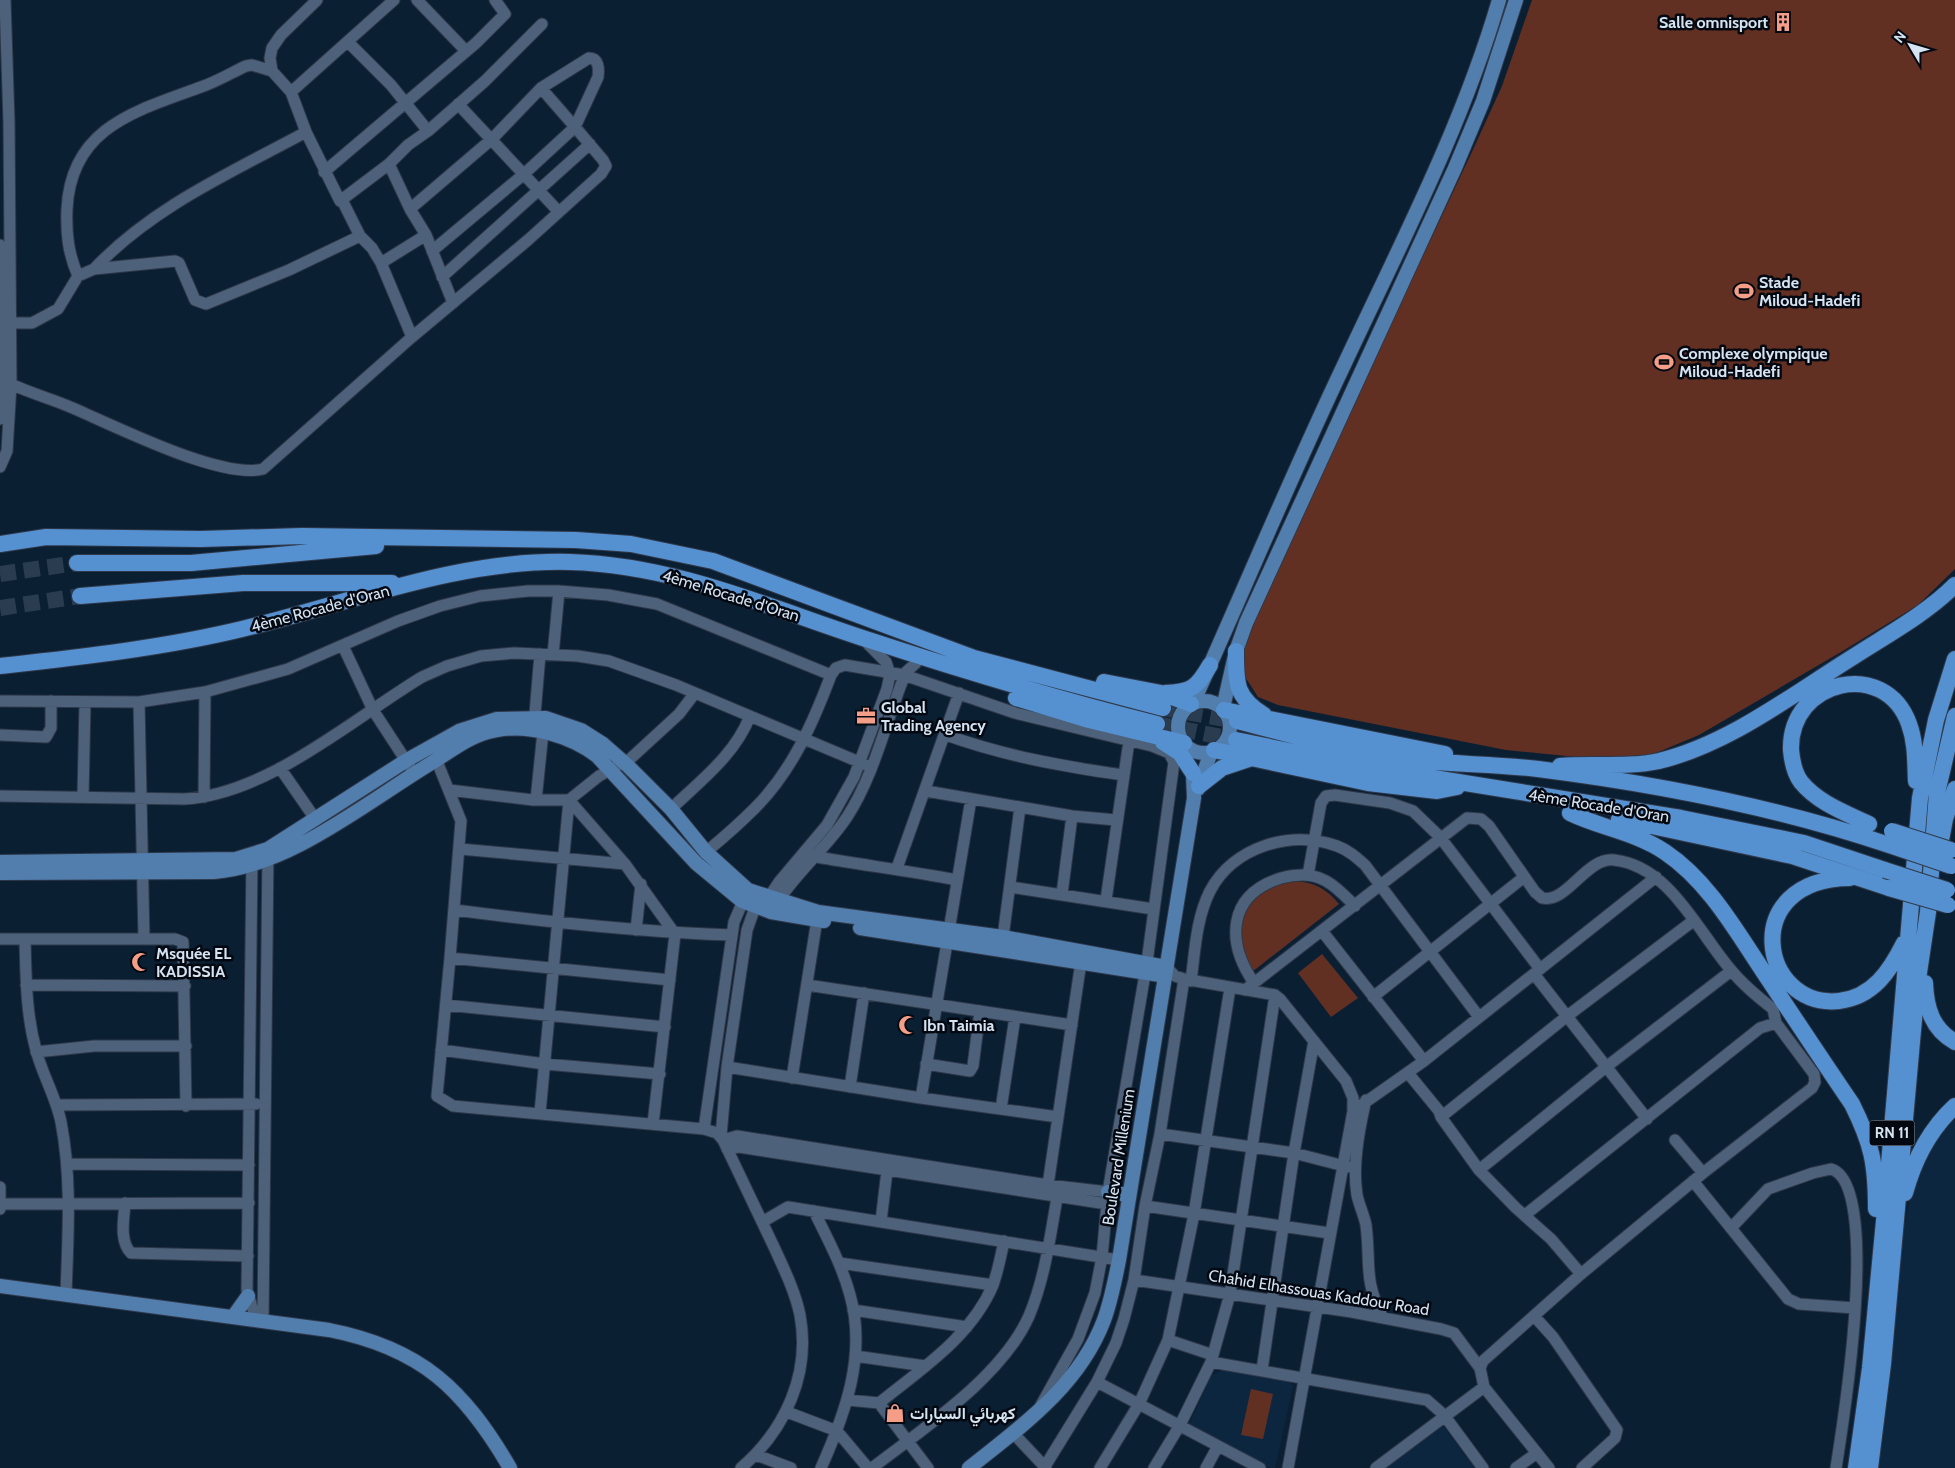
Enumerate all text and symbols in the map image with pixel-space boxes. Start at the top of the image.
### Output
building icon: Salle omnisport [1772,11,1794,33]
place label: Salle omnisport [1659,13,1768,32]
north arrow [1885,20,1935,70]
text: N [1890,28,1910,46]
place label: Stade Miloud-Hadefi [1759,273,1860,310]
sports icon: Stade Miloud-Hadefi [1733,280,1755,302]
place label: Complexe olympique Miloud-Hadefi [1679,344,1827,381]
sports icon: Complexe olympique Miloud-Hadefi [1653,351,1675,373]
street label: 4ème Rocade d'Oran [660,566,802,625]
street label: 4ème Rocade d'Oran [249,581,391,636]
place label: Global Trading Agency [881,698,986,735]
office icon: Global Trading Agency [855,705,877,727]
street label: 4ème Rocade d'Oran [1527,785,1671,826]
place label: Msquée EL KADISSIA [156,944,231,981]
mosque icon: Msquée EL KADISSIA [130,951,152,973]
mosque icon: Ibn Taimia [897,1014,919,1036]
place label: Ibn Taimia [923,1016,995,1035]
street label: Boulevard Millenium [1098,1087,1139,1227]
road number: RN 11 [1870,1120,1914,1146]
street label: Chahid Elhassouas Kaddour Road [1207,1266,1431,1319]
shop icon: كهربائي السيارات [884,1402,906,1424]
place label: كهربائي السيارات [910,1404,1015,1427]

